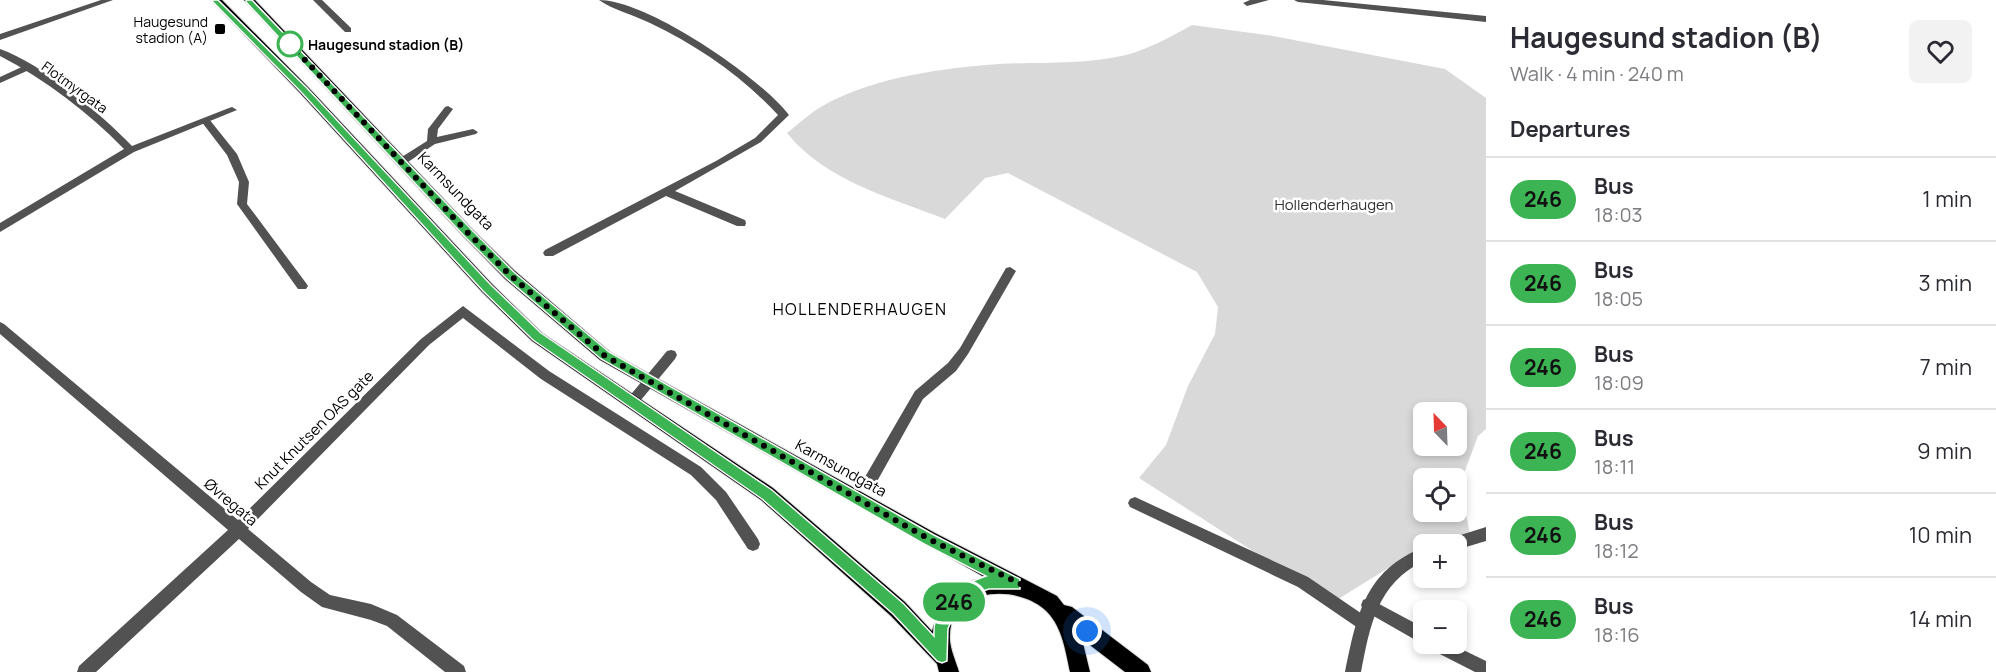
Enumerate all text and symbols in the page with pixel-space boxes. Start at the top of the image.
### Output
place label: Haugesund stadion (A) [134,12,208,47]
text: Haugesund stadion (B) [1510,18,1823,56]
button: heart [1909,20,1972,83]
marker: Haugesund stadion (A) [213,22,227,36]
marker: Haugesund stadion (B) [277,31,303,57]
place label: Haugesund stadion (B) [308,35,464,54]
street label: Flotmyrgata [38,57,112,117]
text: Walk · 4 min · 240 m [1510,60,1684,87]
text: Departures [1510,114,1630,144]
street label: Karmsundgata [413,147,499,235]
text: Bus [1594,171,1634,201]
text: 1 min [1922,184,1972,214]
text: 246 [1524,185,1562,213]
park label: Hollenderhaugen [1274,194,1394,215]
text: 18:03 [1594,201,1643,228]
text: Bus [1594,255,1634,285]
text: 3 min [1919,268,1972,298]
text: 246 [1524,269,1562,297]
text: 18:05 [1594,285,1643,312]
district label: HOLLENDERHAUGEN [773,298,947,320]
text: Bus [1594,339,1634,369]
text: 7 min [1920,352,1972,382]
text: 246 [1524,353,1562,381]
street label: Knut Knutsen OAS gate [250,366,378,494]
text: 18:09 [1594,369,1644,396]
north arrow [1413,402,1467,456]
map controls [1413,402,1467,654]
text: Bus [1594,423,1634,453]
street label: Karmsundgata [792,434,890,502]
text: 9 min [1917,436,1972,466]
text: 246 [1524,437,1562,465]
text: 18:11 [1594,453,1635,480]
button: locate [1413,468,1467,522]
street label: Øvregata [200,473,262,531]
text: Bus [1594,507,1634,537]
text: 10 min [1909,520,1972,550]
text: 246 [1524,521,1562,549]
button: + [1413,534,1467,588]
text: 18:12 [1594,537,1639,564]
line badge: 246 [920,582,988,622]
text: 246 [935,588,973,616]
text: Bus [1594,591,1634,621]
button: − [1413,600,1467,654]
text: 14 min [1909,604,1972,634]
text: 246 [1524,605,1562,633]
your location [1072,616,1102,646]
text: 18:16 [1594,621,1640,648]

